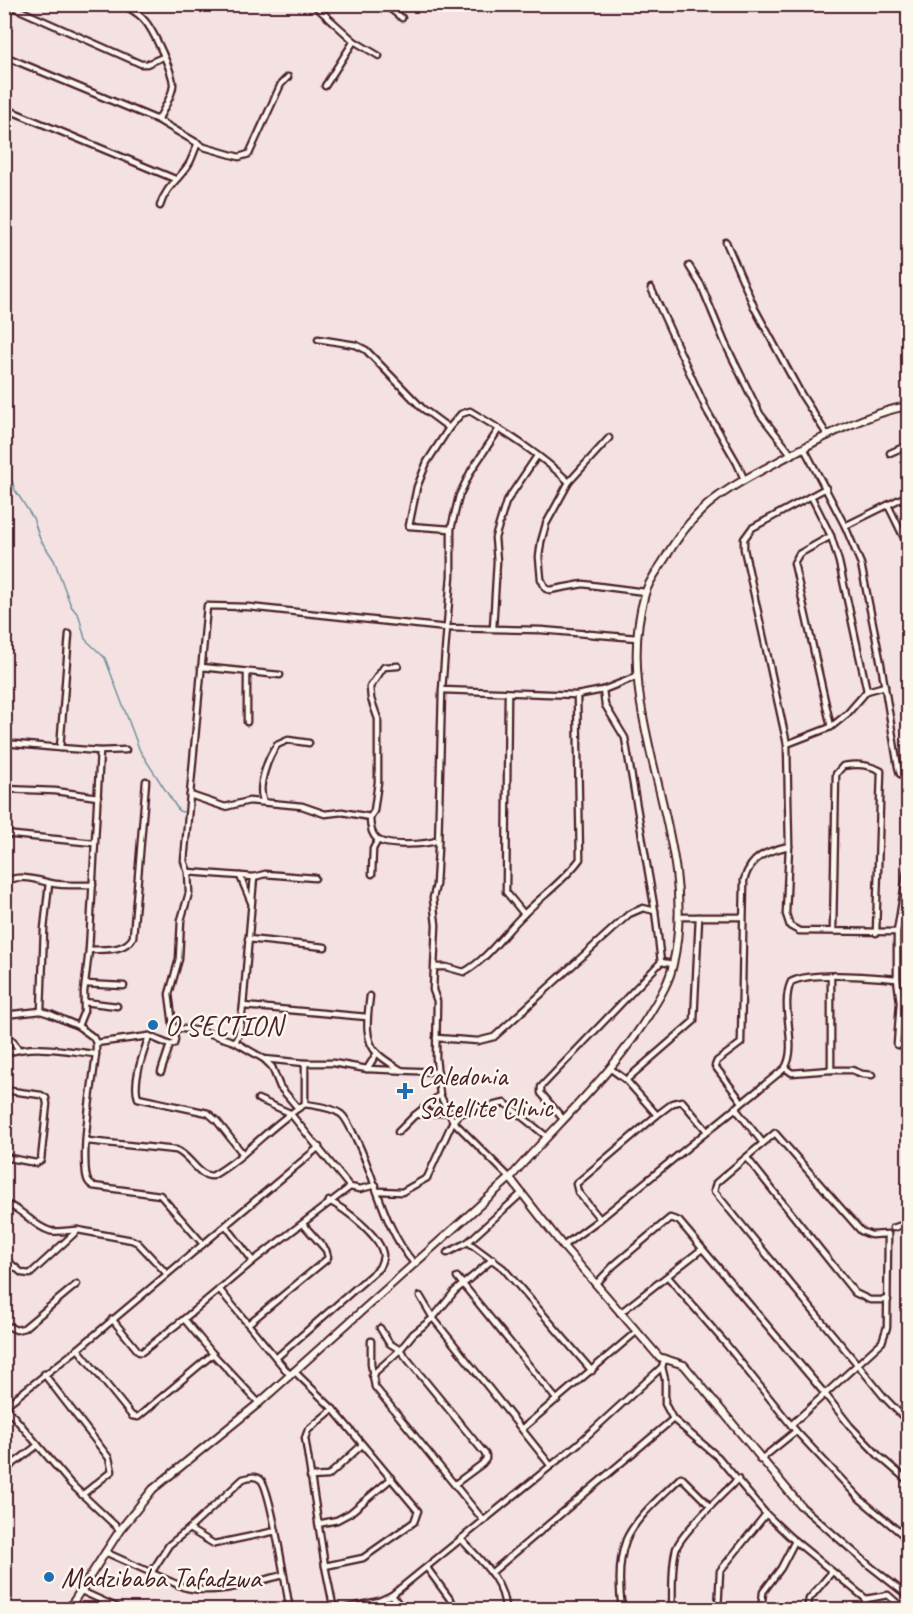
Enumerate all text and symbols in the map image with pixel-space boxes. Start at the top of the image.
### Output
place label: O SECTION [165,1008,286,1043]
marker: O SECTION [146,1018,160,1032]
place label: Caledonia Satellite Clinic [418,1058,555,1125]
marker: Caledonia Satellite Clinic [396,1082,414,1100]
place label: Madzibaba Tafadzwa [61,1560,263,1595]
marker: Madzibaba Tafadzwa [42,1570,56,1584]

